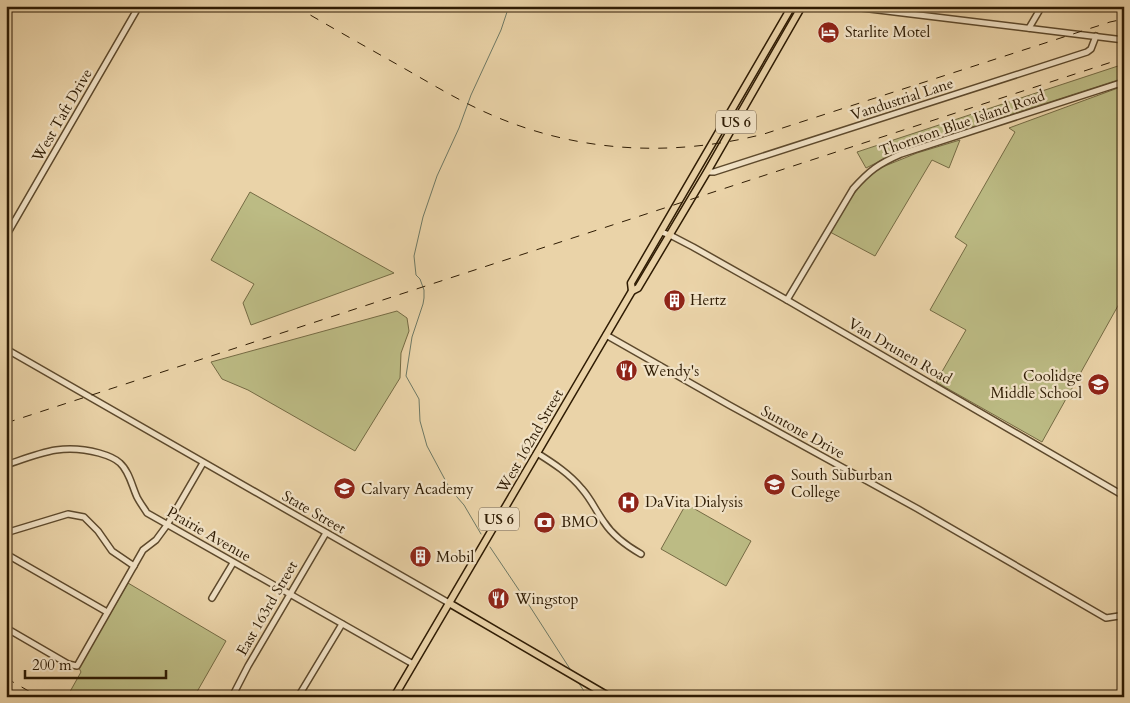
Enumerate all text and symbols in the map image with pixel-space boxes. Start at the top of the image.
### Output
hotel icon: Starlite Motel [817,20,841,44]
place label: Starlite Motel [845,22,931,42]
street label: West Taft Drive [27,65,97,166]
street label: Vandustrial Lane [848,73,956,125]
street label: Thornton Blue Island Road [877,85,1047,161]
road number: US 6 [716,110,756,134]
building icon: Hertz [662,288,686,312]
place label: Hertz [690,290,727,310]
street label: Van Drunen Road [844,313,956,389]
restaurant icon: Wendy's [615,359,639,383]
place label: Wendy's [642,361,699,381]
place label: Coolidge Middle School [990,366,1082,403]
school or university icon: Coolidge Middle School [1086,373,1110,397]
street label: West 162nd Street [492,385,568,497]
street label: Suntone Drive [758,401,849,463]
place label: South Suburban College [791,465,893,502]
school or university icon: South Suburban College [763,472,787,496]
school or university icon: Calvary Academy [333,477,357,501]
place label: Calvary Academy [361,479,474,499]
street label: State Street [279,486,350,538]
hospital icon: DaVita Dialysis [617,490,641,514]
place label: DaVita Dialysis [645,492,743,512]
street label: Prairie Avenue [163,502,255,566]
road number: US 6 [479,508,519,530]
bank icon: BMO [533,510,557,534]
place label: BMO [561,512,598,532]
building icon: Mobil [408,545,432,569]
place label: Mobil [436,547,475,567]
street label: East 163rd Street [232,557,302,659]
restaurant icon: Wingstop [487,587,511,611]
place label: Wingstop [514,589,579,609]
scale bar [25,648,166,680]
text: 200 m [32,655,72,675]

